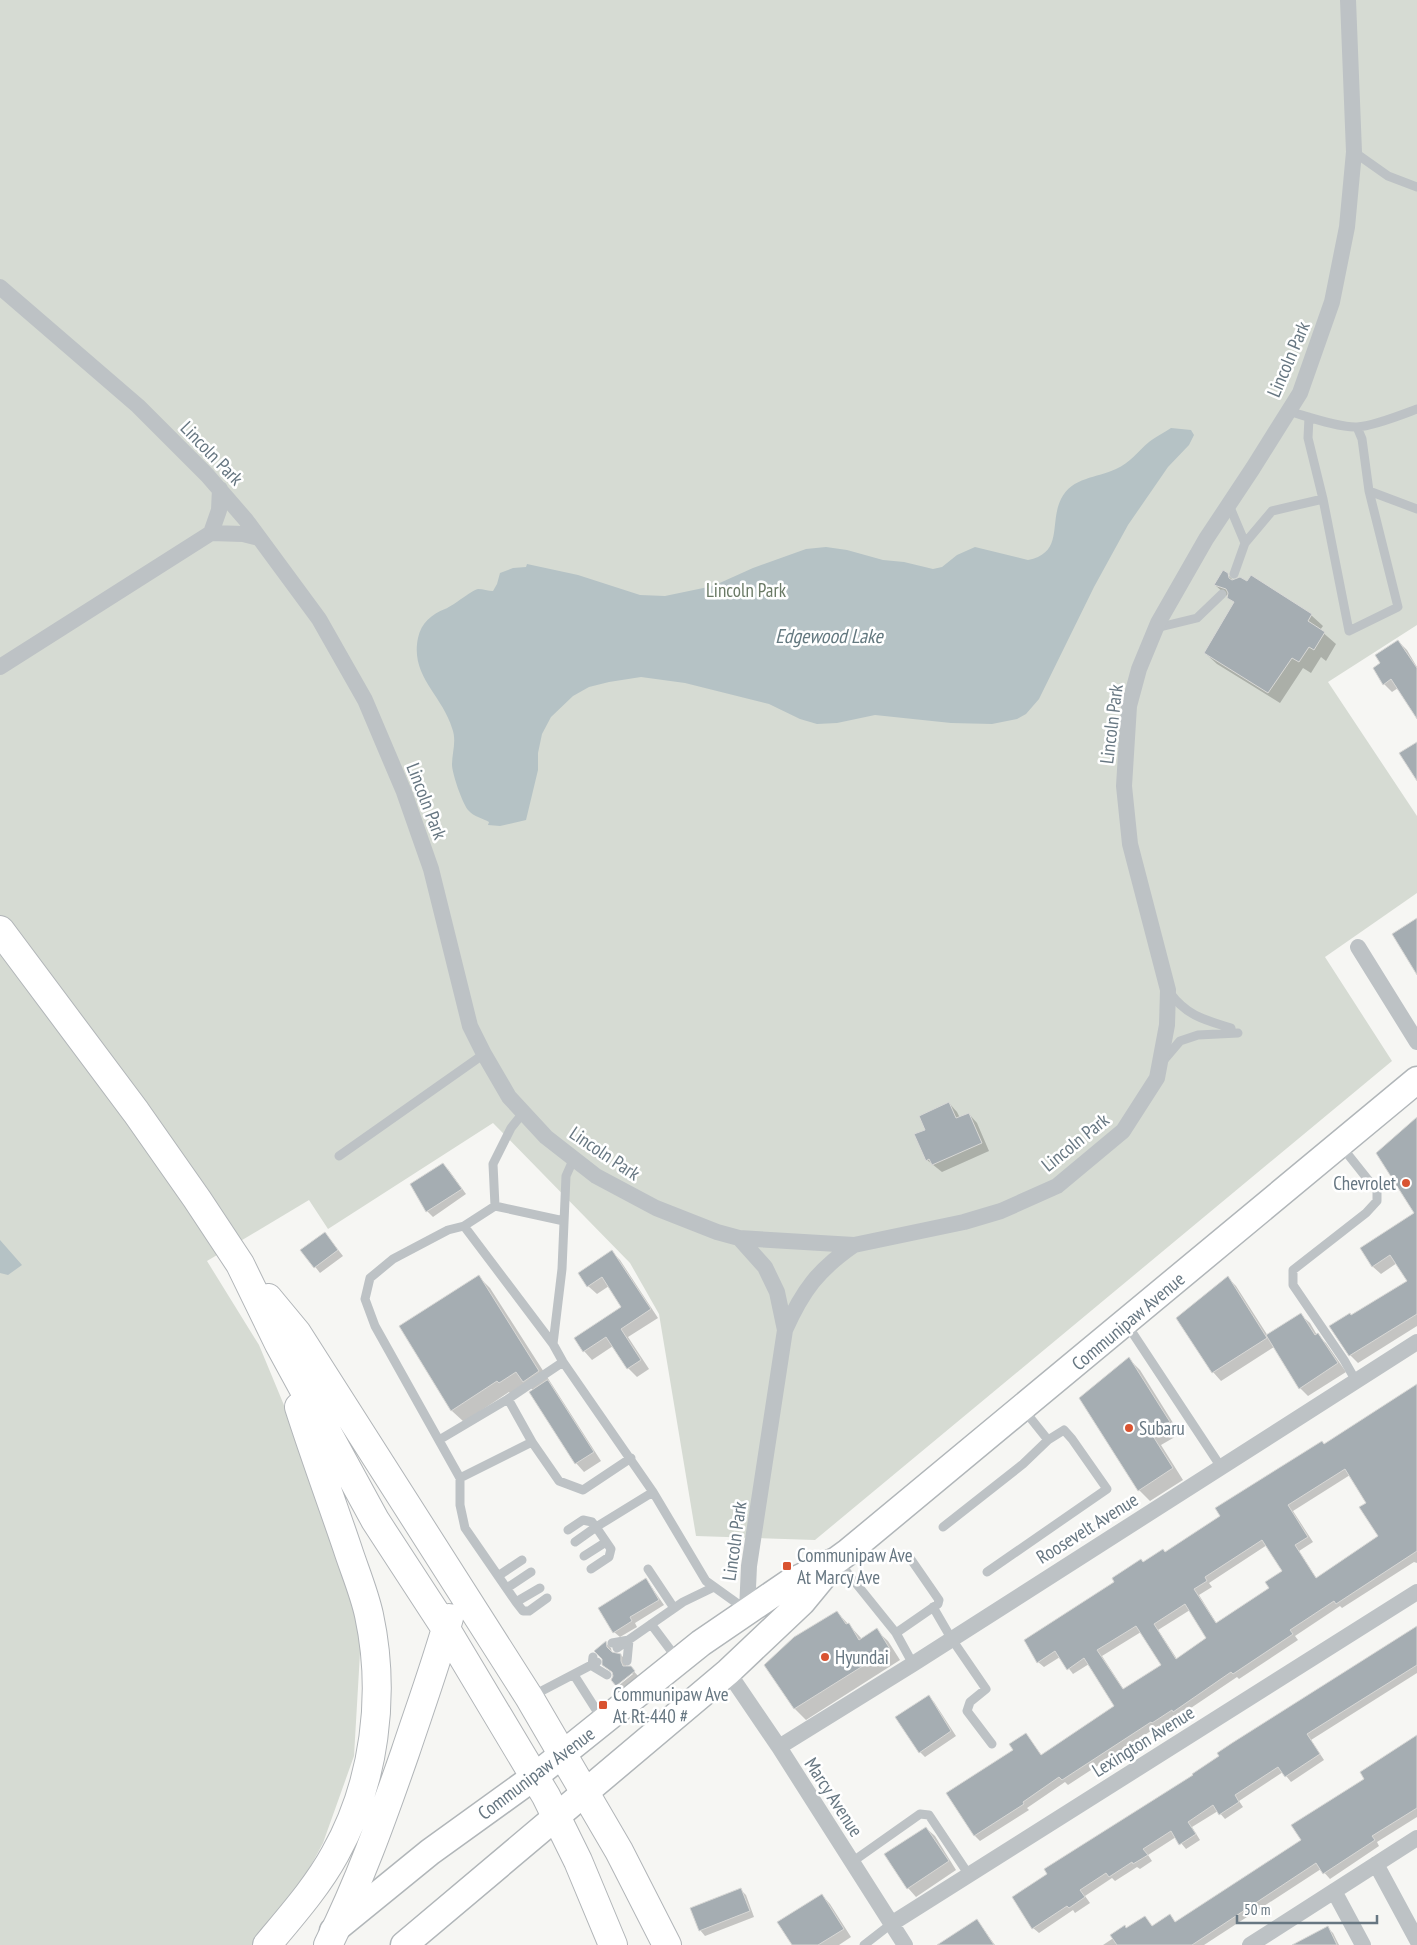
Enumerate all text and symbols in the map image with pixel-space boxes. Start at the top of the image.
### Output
street label: Lincoln Park [1261,317,1315,401]
street label: Lincoln Park [176,416,249,491]
park label: Lincoln Park [706,578,787,602]
water label: Edgewood Lake [775,623,885,649]
street label: Lincoln Park [1094,682,1128,765]
street label: Lincoln Park [401,759,453,843]
street label: Lincoln Park [1036,1107,1114,1177]
street label: Lincoln Park [565,1121,645,1186]
place label: Chevrolet [1333,1171,1397,1195]
marker: Chevrolet [1400,1177,1412,1189]
street label: Communipaw Avenue [1067,1267,1189,1375]
place label: Subaru [1139,1416,1185,1440]
marker: Subaru [1123,1422,1135,1434]
street label: Roosevelt Avenue [1032,1487,1142,1569]
street label: Lincoln Park [717,1499,752,1582]
place label: Communipaw Ave At Marcy Ave [797,1543,913,1589]
marker: Communipaw Ave At Marcy Ave [781,1560,793,1572]
place label: Hyundai [835,1645,889,1669]
marker: Hyundai [819,1651,831,1663]
place label: Communipaw Ave At Rt-440 # [613,1682,729,1728]
marker: Communipaw Ave At Rt-440 # [597,1699,609,1711]
street label: Lexington Avenue [1087,1700,1199,1782]
street label: Communipaw Avenue [473,1721,599,1825]
street label: Marcy Avenue [800,1753,869,1841]
scale bar [1237,1892,1377,1924]
text: 50 m [1244,1900,1270,1919]

